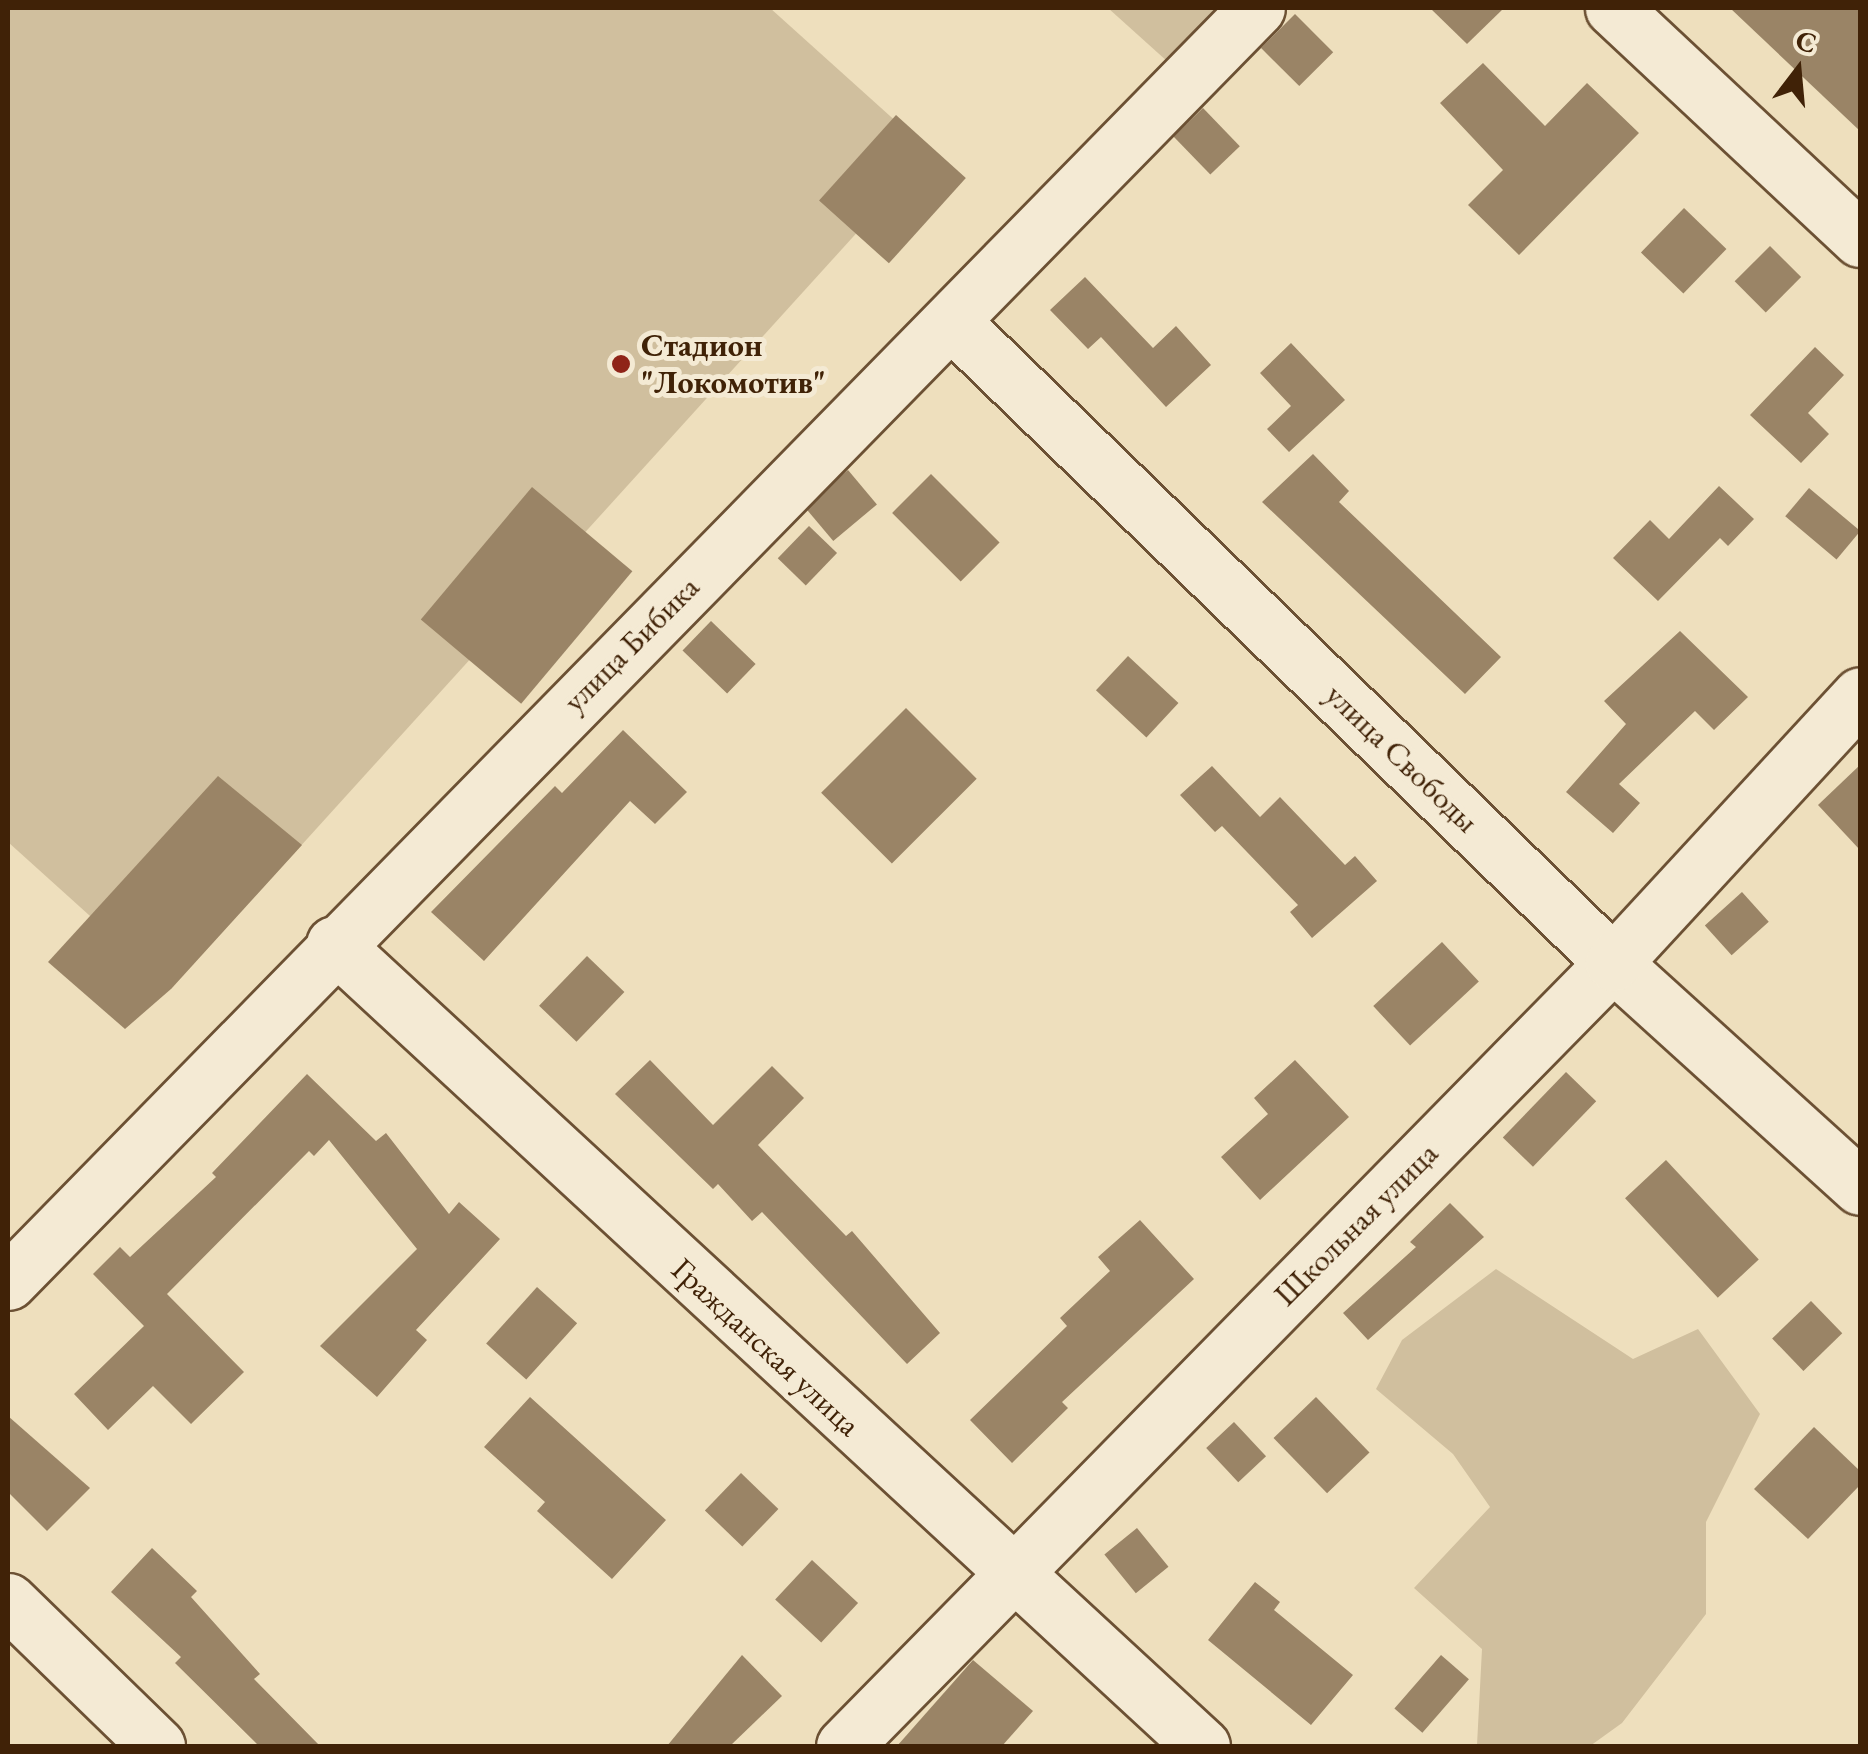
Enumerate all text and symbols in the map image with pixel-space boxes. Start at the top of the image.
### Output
north arrow [1748,20,1848,120]
text: С [1792,21,1821,61]
place label: Стадион "Локомотив" [641,327,826,402]
marker: Стадион "Локомотив" [610,353,632,375]
street label: улица Бибика [555,568,707,720]
street label: улица Свободы [1318,676,1486,840]
street label: Школьная улица [1266,1134,1446,1314]
street label: Гражданская улица [664,1250,868,1444]

